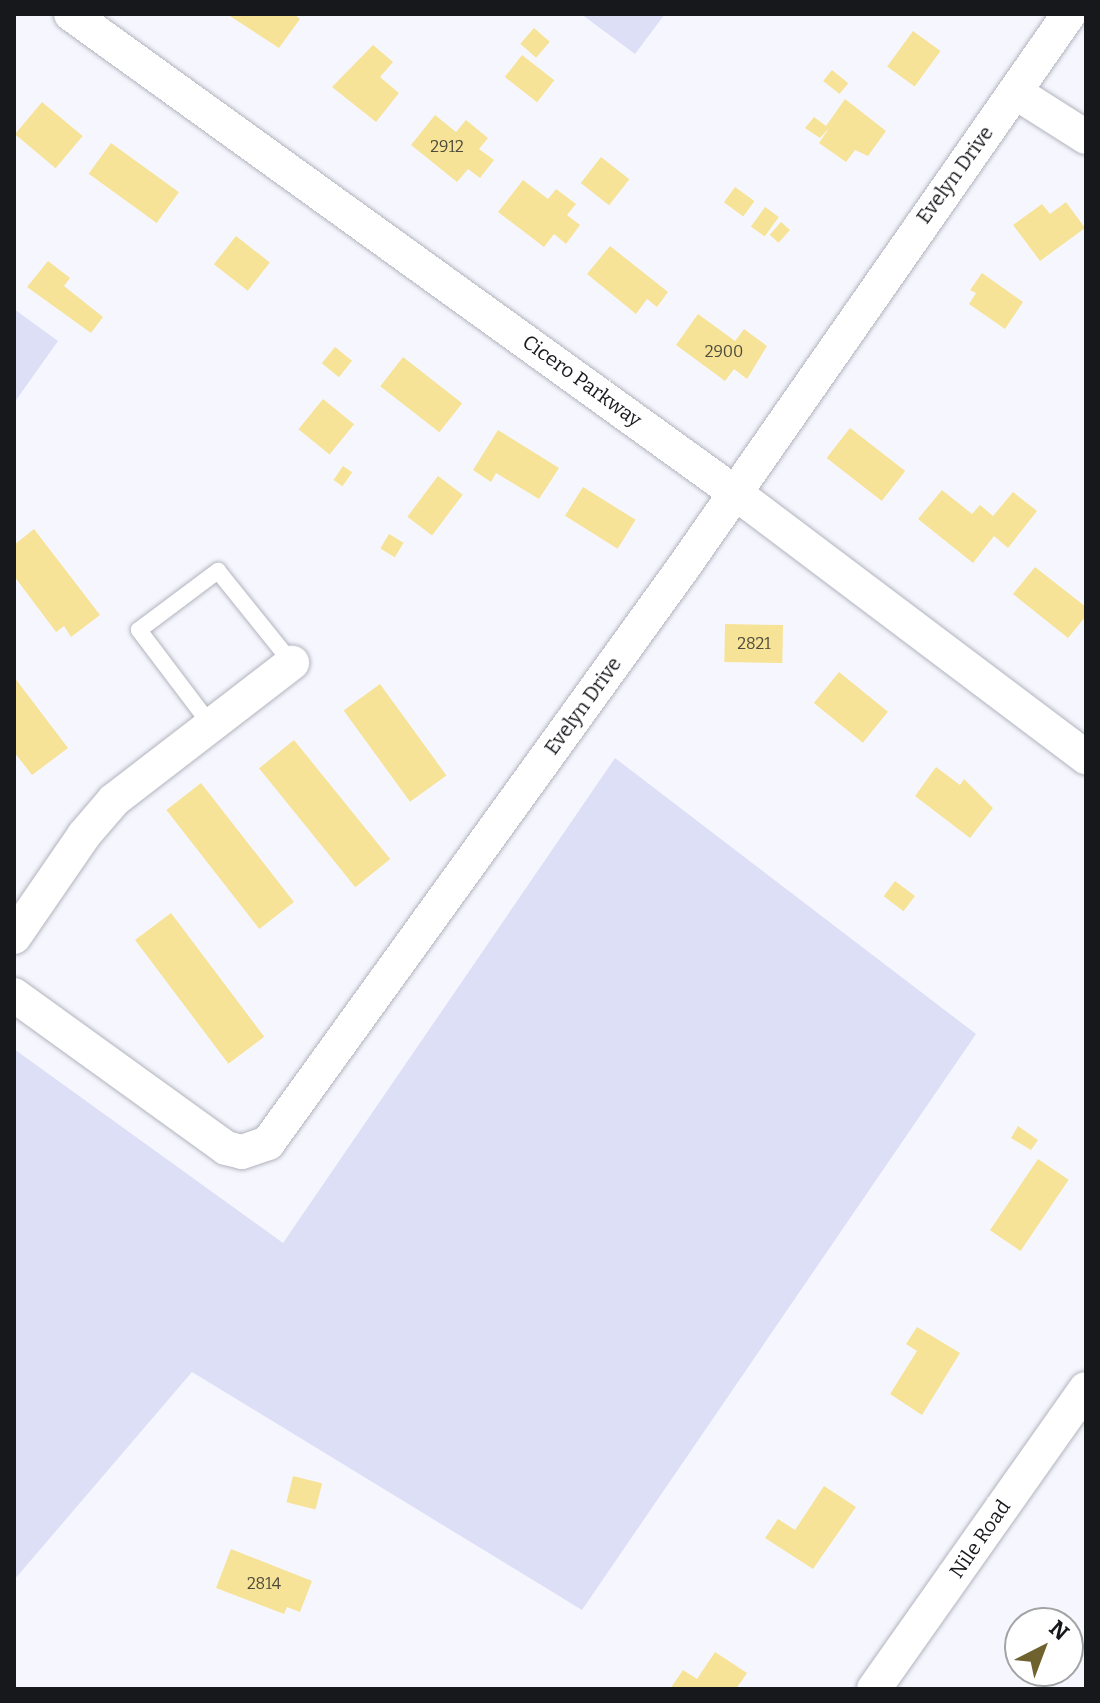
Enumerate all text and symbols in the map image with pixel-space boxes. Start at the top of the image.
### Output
street label: Evelyn Drive [912,122,998,228]
house number: 2912 [430,137,464,157]
street label: Cicero Parkway [518,330,646,432]
house number: 2900 [705,342,743,362]
house number: 2821 [737,634,771,654]
street label: Evelyn Drive [540,653,626,759]
street label: Nile Road [944,1495,1016,1583]
house number: 2814 [247,1574,281,1594]
north arrow [1004,1607,1084,1687]
text: N [1044,1615,1074,1646]

